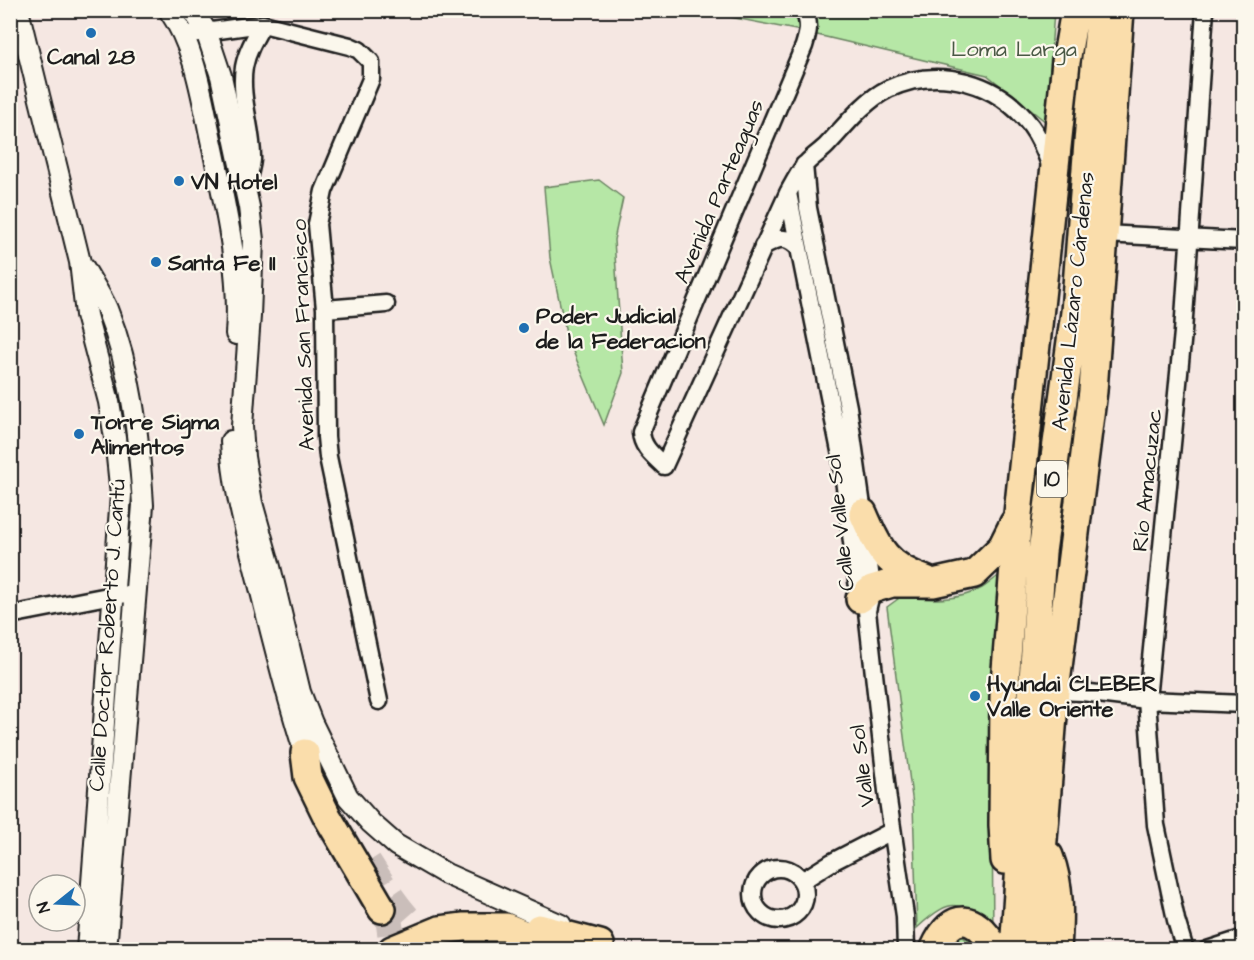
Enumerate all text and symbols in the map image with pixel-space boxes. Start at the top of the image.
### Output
marker: Canal 28 [84,26,98,40]
park label: Loma Larga [951,34,1077,66]
place label: Canal 28 [47,42,136,73]
street label: Avenida Parteaguas [667,95,773,289]
place label: VN Hotel [190,167,278,198]
street label: Avenida Lázaro Cárdenas [1044,170,1103,432]
marker: VN Hotel [172,174,186,188]
street label: Avenida San Francisco [284,218,323,452]
place label: Santa Fe II [167,248,276,279]
marker: Santa Fe II [149,255,163,269]
place label: Poder Judicial de la Federacion [535,301,706,357]
marker: Poder Judicial de la Federacion [517,321,531,335]
place label: Torre Sigma Alimentos [90,407,220,463]
street label: Río Amacuzac [1125,407,1170,553]
marker: Torre Sigma Alimentos [72,427,86,441]
street label: Calle Valle Sol [818,453,863,593]
road number: 10 [1037,461,1067,497]
street label: Calle Doctor Roberto J. Cantú [81,478,134,792]
place label: Hyundai CLEBER Valle Oriente [986,669,1158,725]
marker: Hyundai CLEBER Valle Oriente [968,689,982,703]
street label: Valle Sol [842,723,883,809]
north arrow [27,873,87,933]
text: N [32,899,56,915]

